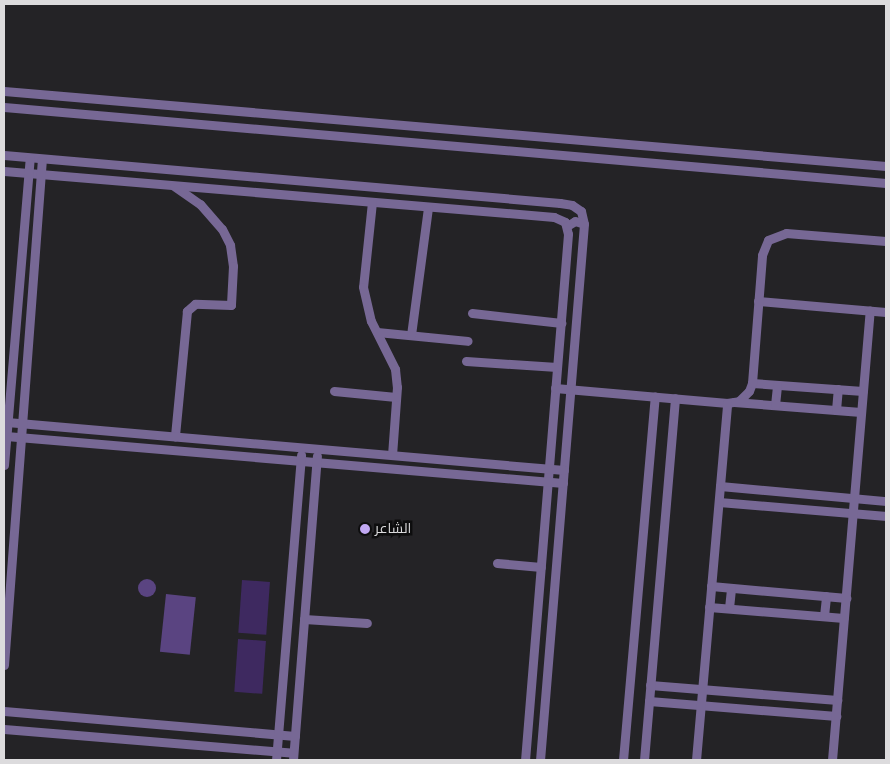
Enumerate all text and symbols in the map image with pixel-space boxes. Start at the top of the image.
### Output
place label: الشاعر [375,521,411,537]
marker: الشاعر [359,523,371,535]

